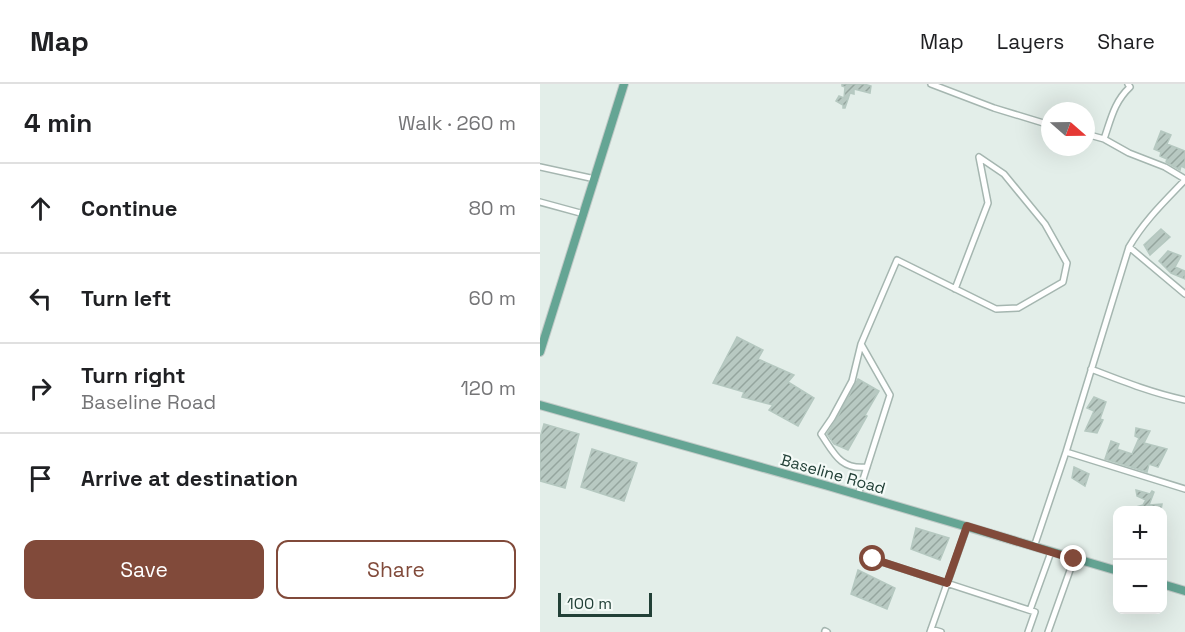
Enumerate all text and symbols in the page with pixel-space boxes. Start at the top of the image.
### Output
text: Map [30,23,89,59]
text: Map [920,28,964,55]
text: Layers [997,28,1064,55]
text: Share [1097,28,1155,55]
north arrow [1041,102,1095,156]
text: 4 min [24,106,92,140]
text: Walk · 260 m [398,110,516,136]
icon: ahead [24,192,57,225]
text: Continue [81,194,177,222]
text: 80 m [468,195,516,221]
icon: left [24,282,57,315]
text: Turn left [81,284,171,312]
text: 60 m [469,285,516,311]
text: Turn right [81,361,186,389]
icon: right [24,372,57,405]
text: 120 m [460,375,516,401]
text: Baseline Road [81,389,216,415]
street label: Baseline Road [778,449,888,499]
icon: arrive [24,462,57,495]
text: Arrive at destination [81,464,298,492]
map controls [1113,506,1167,614]
button: + [1113,506,1167,560]
button: Save [24,540,264,599]
button: Share [276,540,516,599]
route start [859,545,885,571]
route end [1060,545,1086,571]
button: − [1113,560,1167,614]
scale bar [558,590,652,618]
text: 100 m [567,593,612,614]

